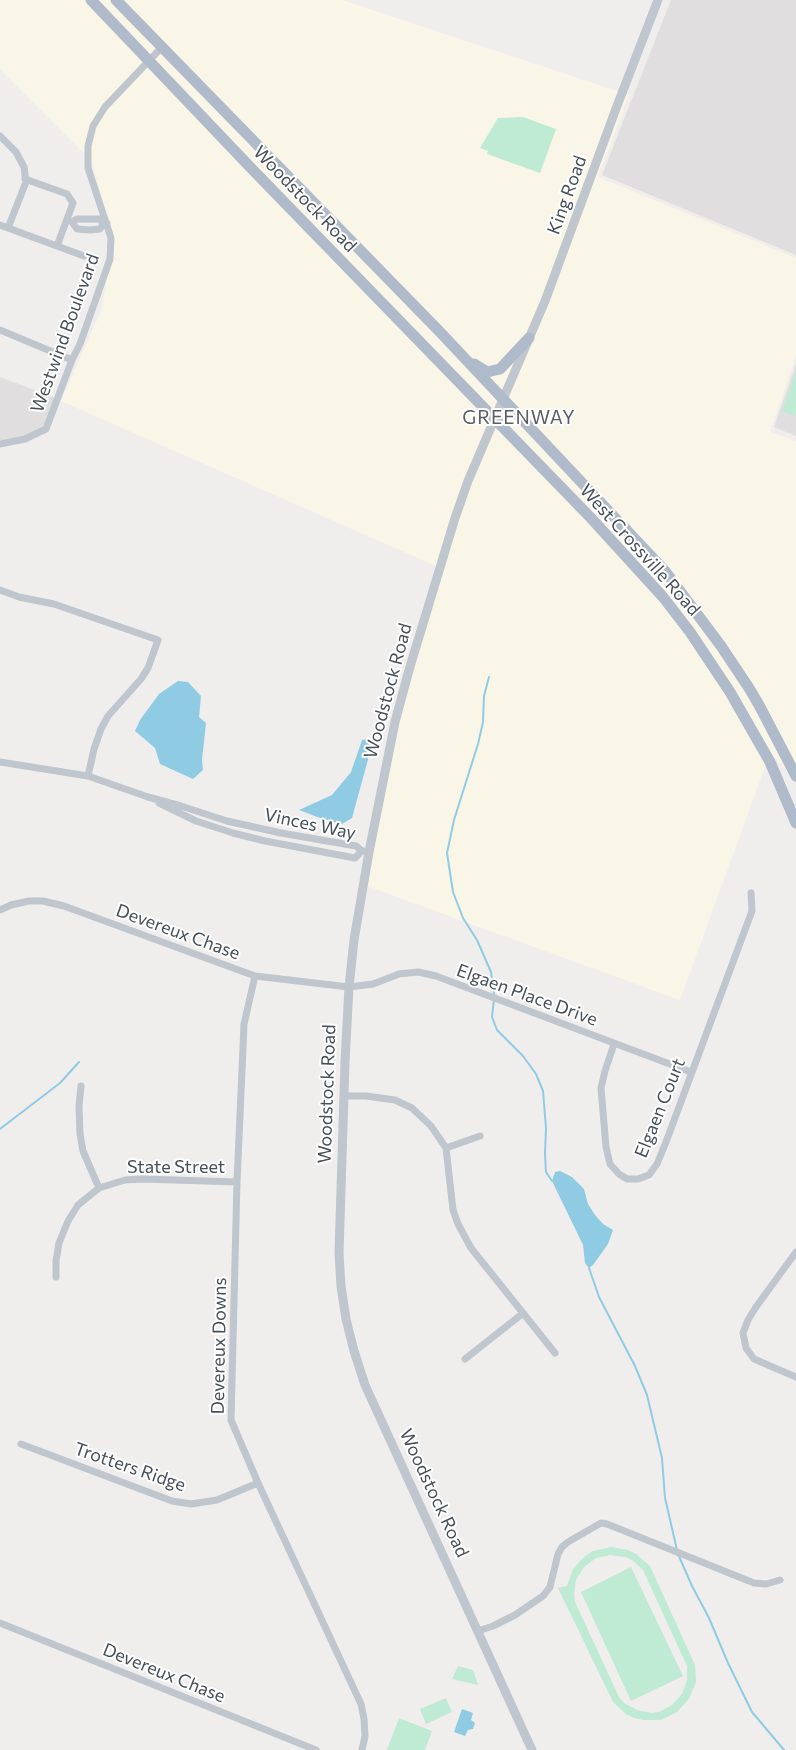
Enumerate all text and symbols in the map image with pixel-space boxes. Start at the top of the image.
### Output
street label: Woodstock Road [249,141,361,257]
street label: King Road [543,153,591,237]
street label: Westwind Boulevard [26,251,104,415]
district label: GREENWAY [461,407,577,429]
street label: West Crossville Road [575,480,705,620]
street label: Woodstock Road [360,621,416,761]
street label: Vinces Way [262,804,358,844]
street label: Devereux Chase [113,900,243,964]
street label: Elgaen Place Drive [454,960,600,1030]
street label: Woodstock Road [314,1024,340,1164]
street label: Elgaen Court [630,1055,690,1161]
street label: State Street [127,1156,225,1178]
street label: Devereux Downs [207,1277,231,1415]
street label: Woodstock Road [395,1425,473,1561]
street label: Trotters Ridge [71,1438,189,1496]
street label: Devereux Chase [100,1639,228,1707]

